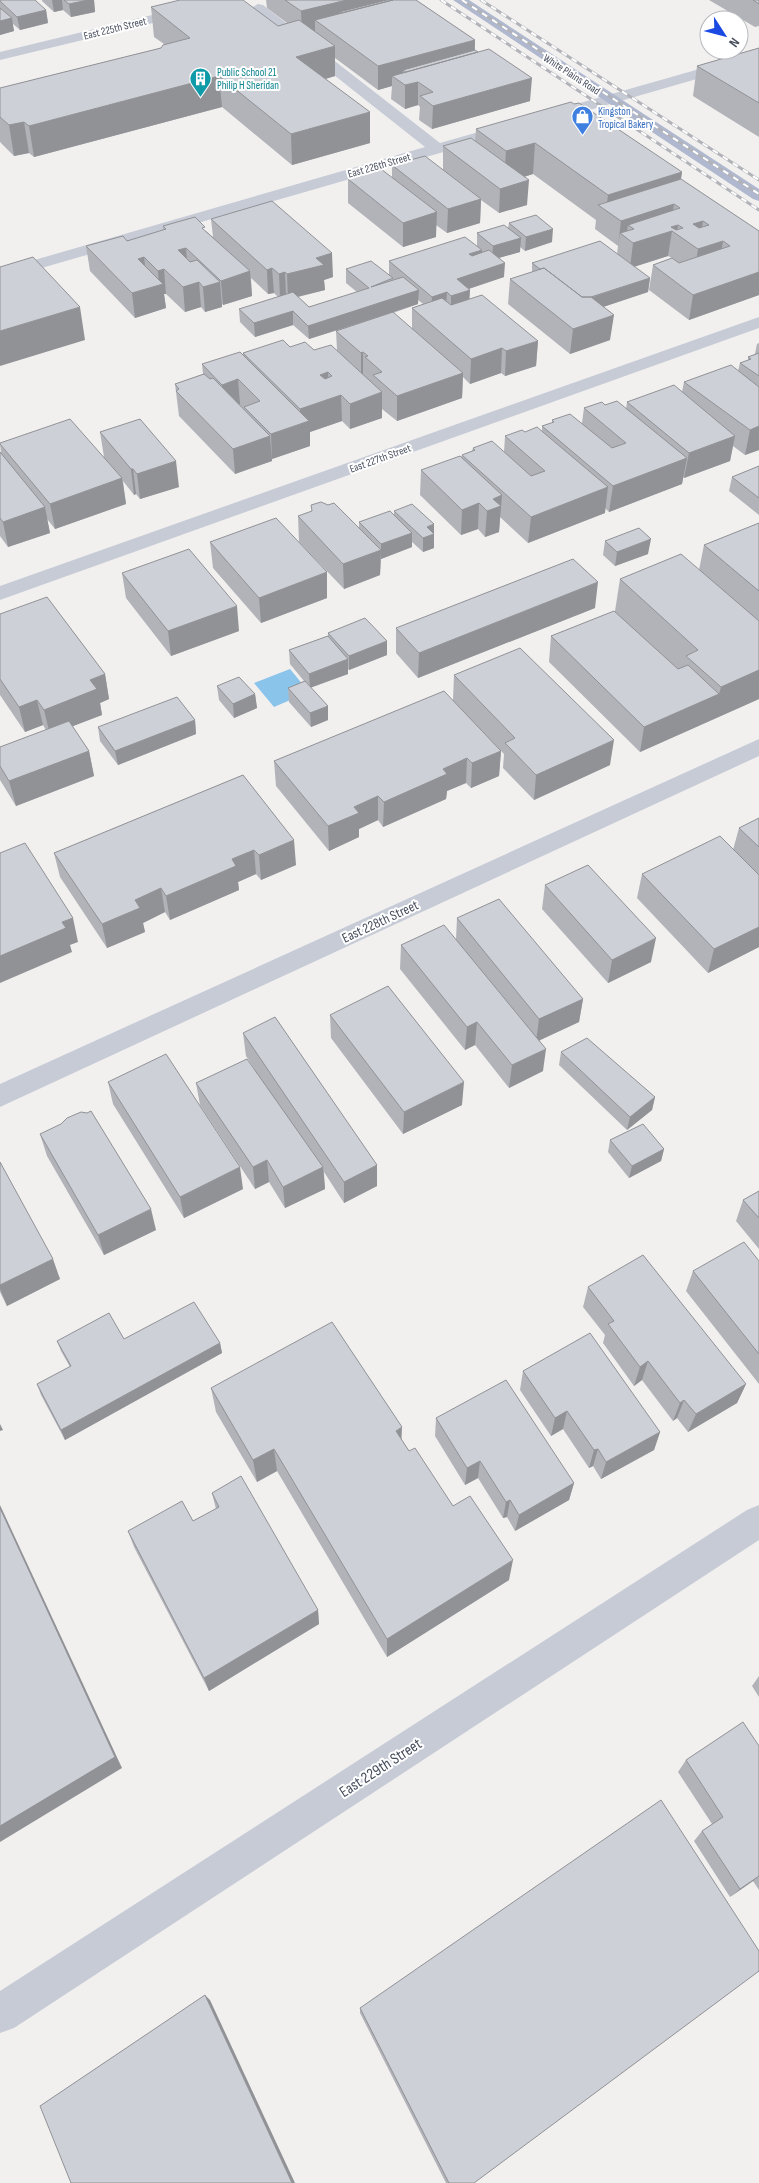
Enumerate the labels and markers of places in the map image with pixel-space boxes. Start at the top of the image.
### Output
building icon: Public School 21 Philip H Sheridan [189,66,213,97]
place label: Public School 21 Philip H Sheridan [217,66,279,92]
shop icon: Kingston Tropical Bakery [570,105,594,136]
place label: Kingston Tropical Bakery [598,105,654,131]

